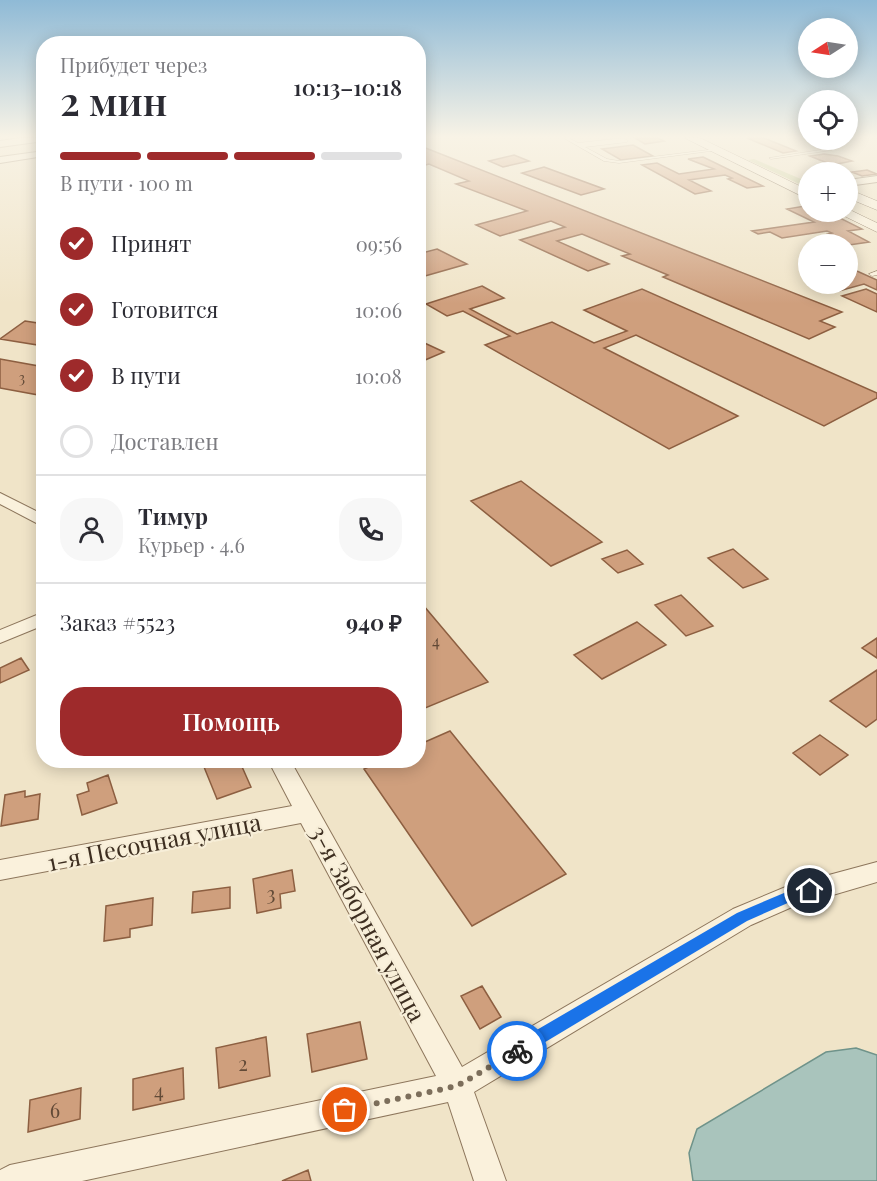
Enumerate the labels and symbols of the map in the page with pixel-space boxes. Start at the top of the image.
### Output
north arrow [798,18,858,78]
house number: 3 [19,368,25,387]
house number: 4 [432,630,440,651]
street label: 1-я Песочная улица [44,805,264,877]
street label: 3-я Заборная улица [304,819,434,1027]
pin [784,865,835,916]
house number: 3 [266,879,276,906]
courier [487,1021,547,1081]
house number: 2 [238,1049,248,1076]
house number: 4 [154,1076,164,1103]
pin [319,1084,370,1135]
house number: 6 [50,1096,60,1123]

